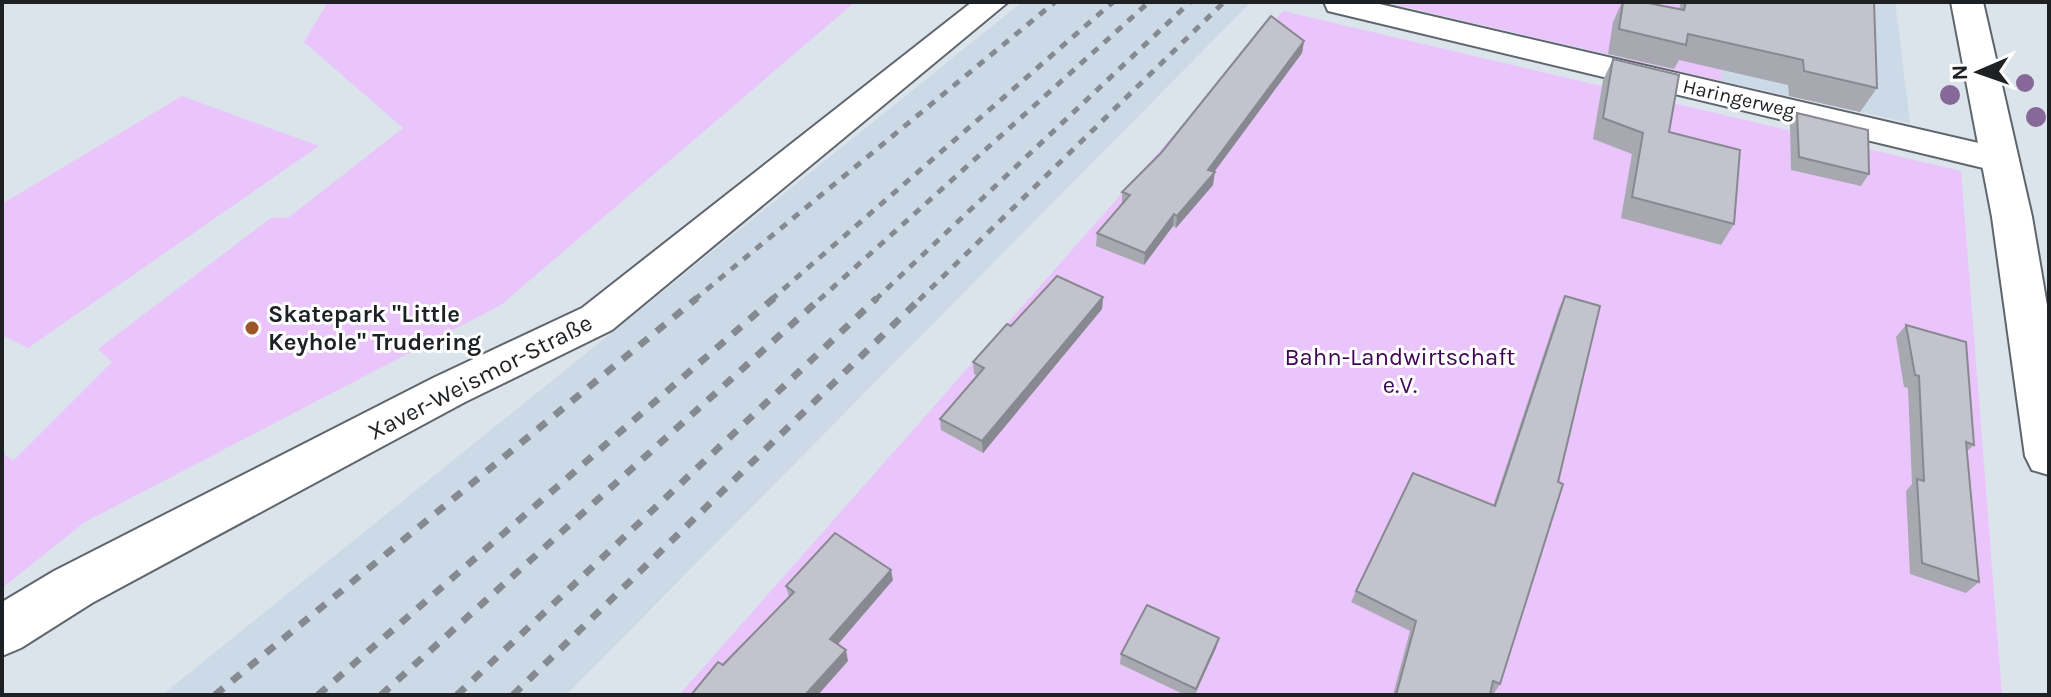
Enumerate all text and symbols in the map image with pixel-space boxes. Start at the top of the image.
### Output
north arrow [1939,32,2019,112]
text: N [1947,64,1973,81]
street label: Haringerweg [1681,74,1797,123]
place label: Skatepark "Little Keyhole" Trudering [268,300,481,356]
street label: Xaver-Weismor-Straße [363,308,597,446]
marker: Skatepark "Little Keyhole" Trudering [243,319,261,337]
park label: Bahn-Landwirtschaft e.V. [1285,343,1515,399]

